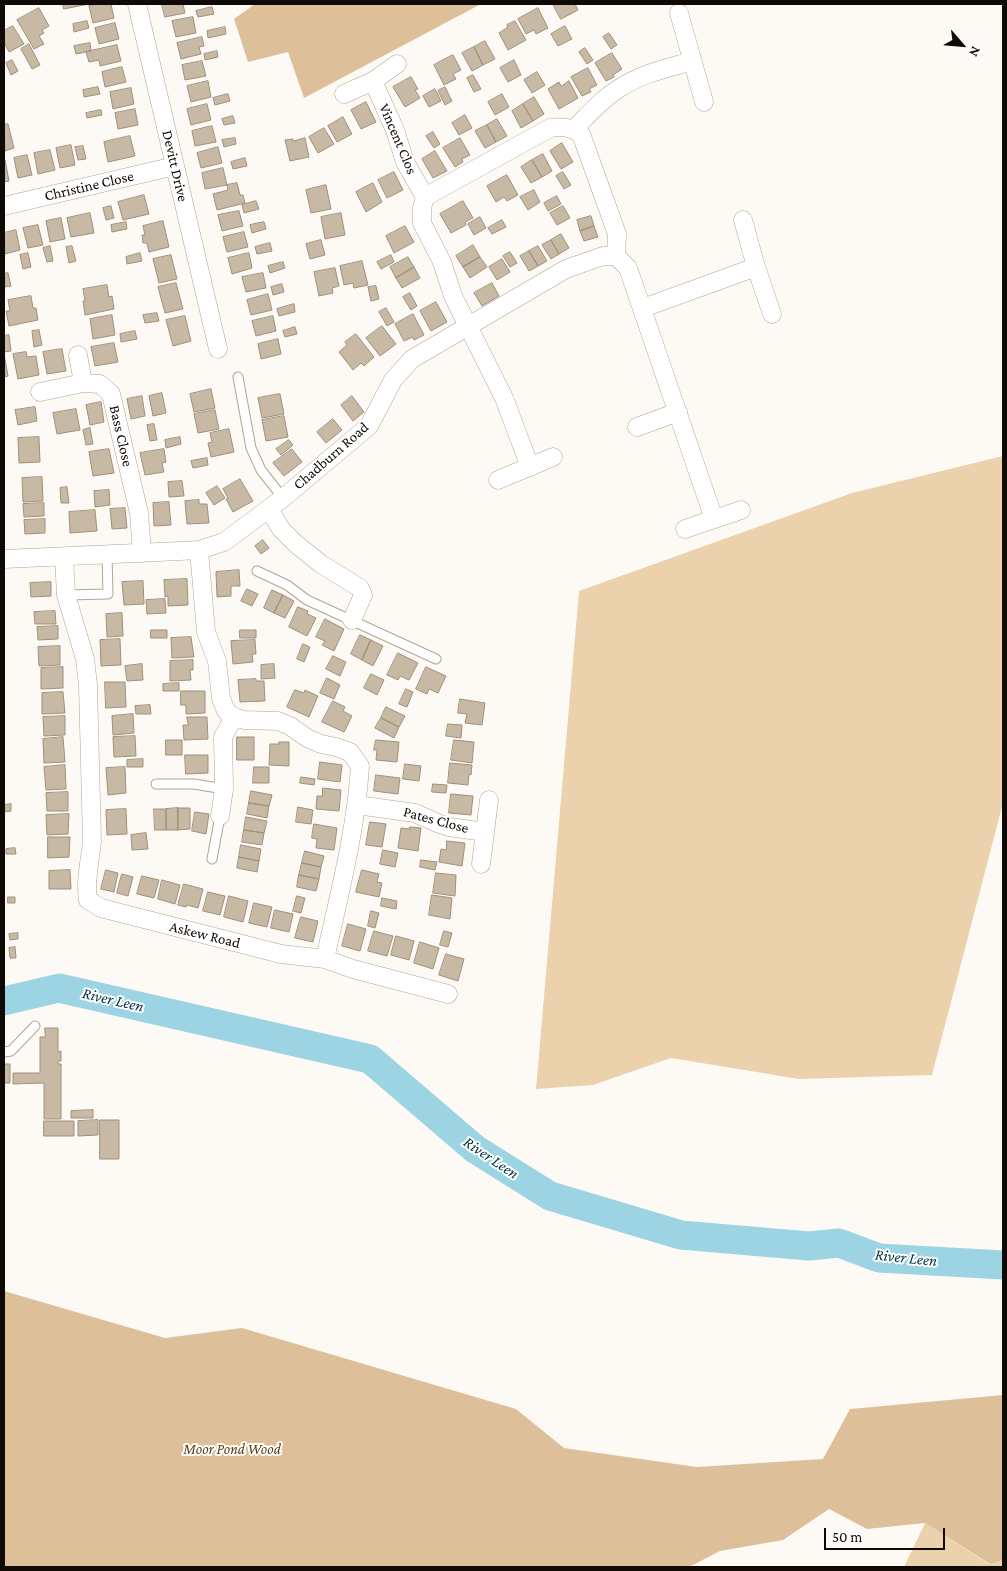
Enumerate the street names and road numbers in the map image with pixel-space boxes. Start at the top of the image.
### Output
street label: Vincent Clos [375,101,421,177]
street label: Devitt Drive [158,129,192,203]
street label: Christine Close [43,167,135,205]
street label: Bass Close [105,404,137,468]
street label: Chadburn Road [290,418,372,494]
street label: Pates Close [401,803,471,837]
street label: Askew Road [168,918,242,952]

